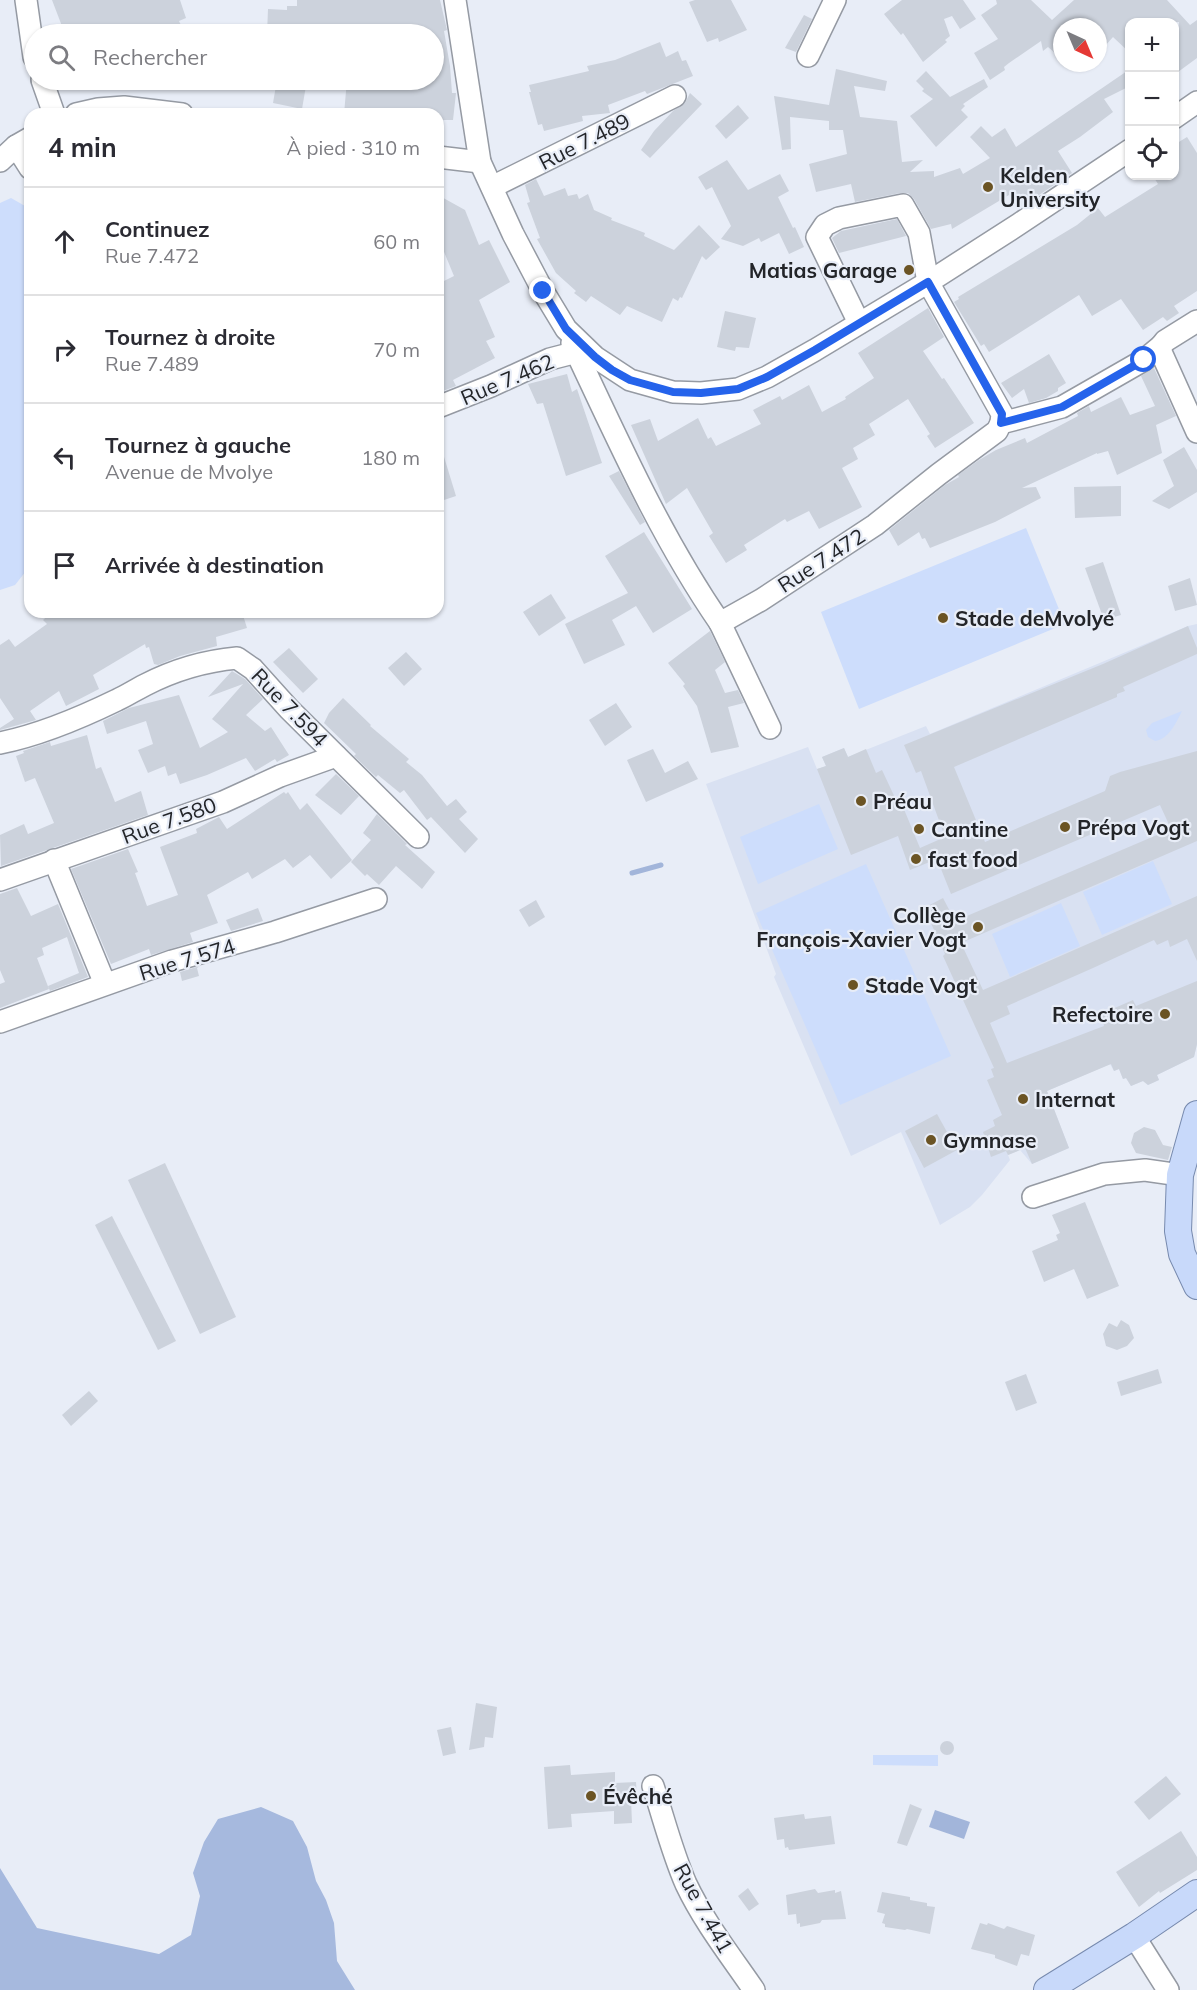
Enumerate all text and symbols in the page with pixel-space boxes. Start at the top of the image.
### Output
north arrow [1053,18,1107,72]
map controls [1125,18,1179,180]
button: + [1125,18,1179,72]
search box [24,24,444,90]
icon: search [45,41,78,74]
text: Rechercher [93,43,207,71]
button: − [1125,72,1179,126]
street label: Rue 7.489 [534,107,634,175]
button: locate [1125,126,1179,180]
text: 4 min [48,131,117,164]
text: À pied · 310 m [287,135,420,160]
place label: Kelden University [1000,162,1101,212]
marker: Kelden University [981,180,995,194]
text: Continuez [105,215,210,243]
icon: ahead [48,225,81,258]
text: 60 m [373,229,420,254]
text: Rue 7.472 [105,243,199,268]
place label: Matias Garage [749,257,897,283]
marker: Matias Garage [902,263,916,277]
route end [529,277,555,303]
text: Tournez à droite [105,323,275,351]
icon: right [48,333,81,366]
text: 70 m [373,337,420,362]
route start [1130,346,1156,372]
street label: Rue 7.462 [456,348,558,410]
text: Rue 7.489 [105,351,199,376]
text: Tournez à gauche [105,431,291,459]
icon: left [48,441,81,474]
text: 180 m [361,445,420,470]
text: Avenue de Mvolye [105,459,273,484]
street label: Rue 7.472 [773,522,869,598]
icon: arrive [48,549,81,582]
text: Arrivée à destination [105,551,324,579]
place label: Stade deMvolyé [955,605,1114,631]
marker: Stade deMvolyé [936,611,950,625]
street label: Rue 7.594 [246,662,334,752]
place label: Préau [873,788,932,814]
street label: Rue 7.580 [118,791,220,849]
marker: Préau [854,794,868,808]
place label: Prépa Vogt [1077,814,1189,840]
place label: Cantine [931,816,1008,842]
marker: Prépa Vogt [1058,820,1072,834]
marker: Cantine [912,822,926,836]
place label: fast food [928,846,1018,872]
marker: fast food [909,852,923,866]
place label: Collège François-Xavier Vogt [756,902,966,952]
marker: Collège François-Xavier Vogt [971,920,985,934]
street label: Rue 7.574 [136,932,238,986]
place label: Stade Vogt [865,972,977,998]
marker: Stade Vogt [846,978,860,992]
place label: Refectoire [1052,1001,1153,1027]
marker: Refectoire [1158,1007,1172,1021]
place label: Internat [1035,1086,1115,1112]
marker: Internat [1016,1092,1030,1106]
place label: Gymnase [943,1127,1037,1153]
marker: Gymnase [924,1133,938,1147]
place label: Évêché [603,1783,673,1809]
marker: Évêché [584,1789,598,1803]
street label: Rue 7.441 [669,1859,739,1957]

